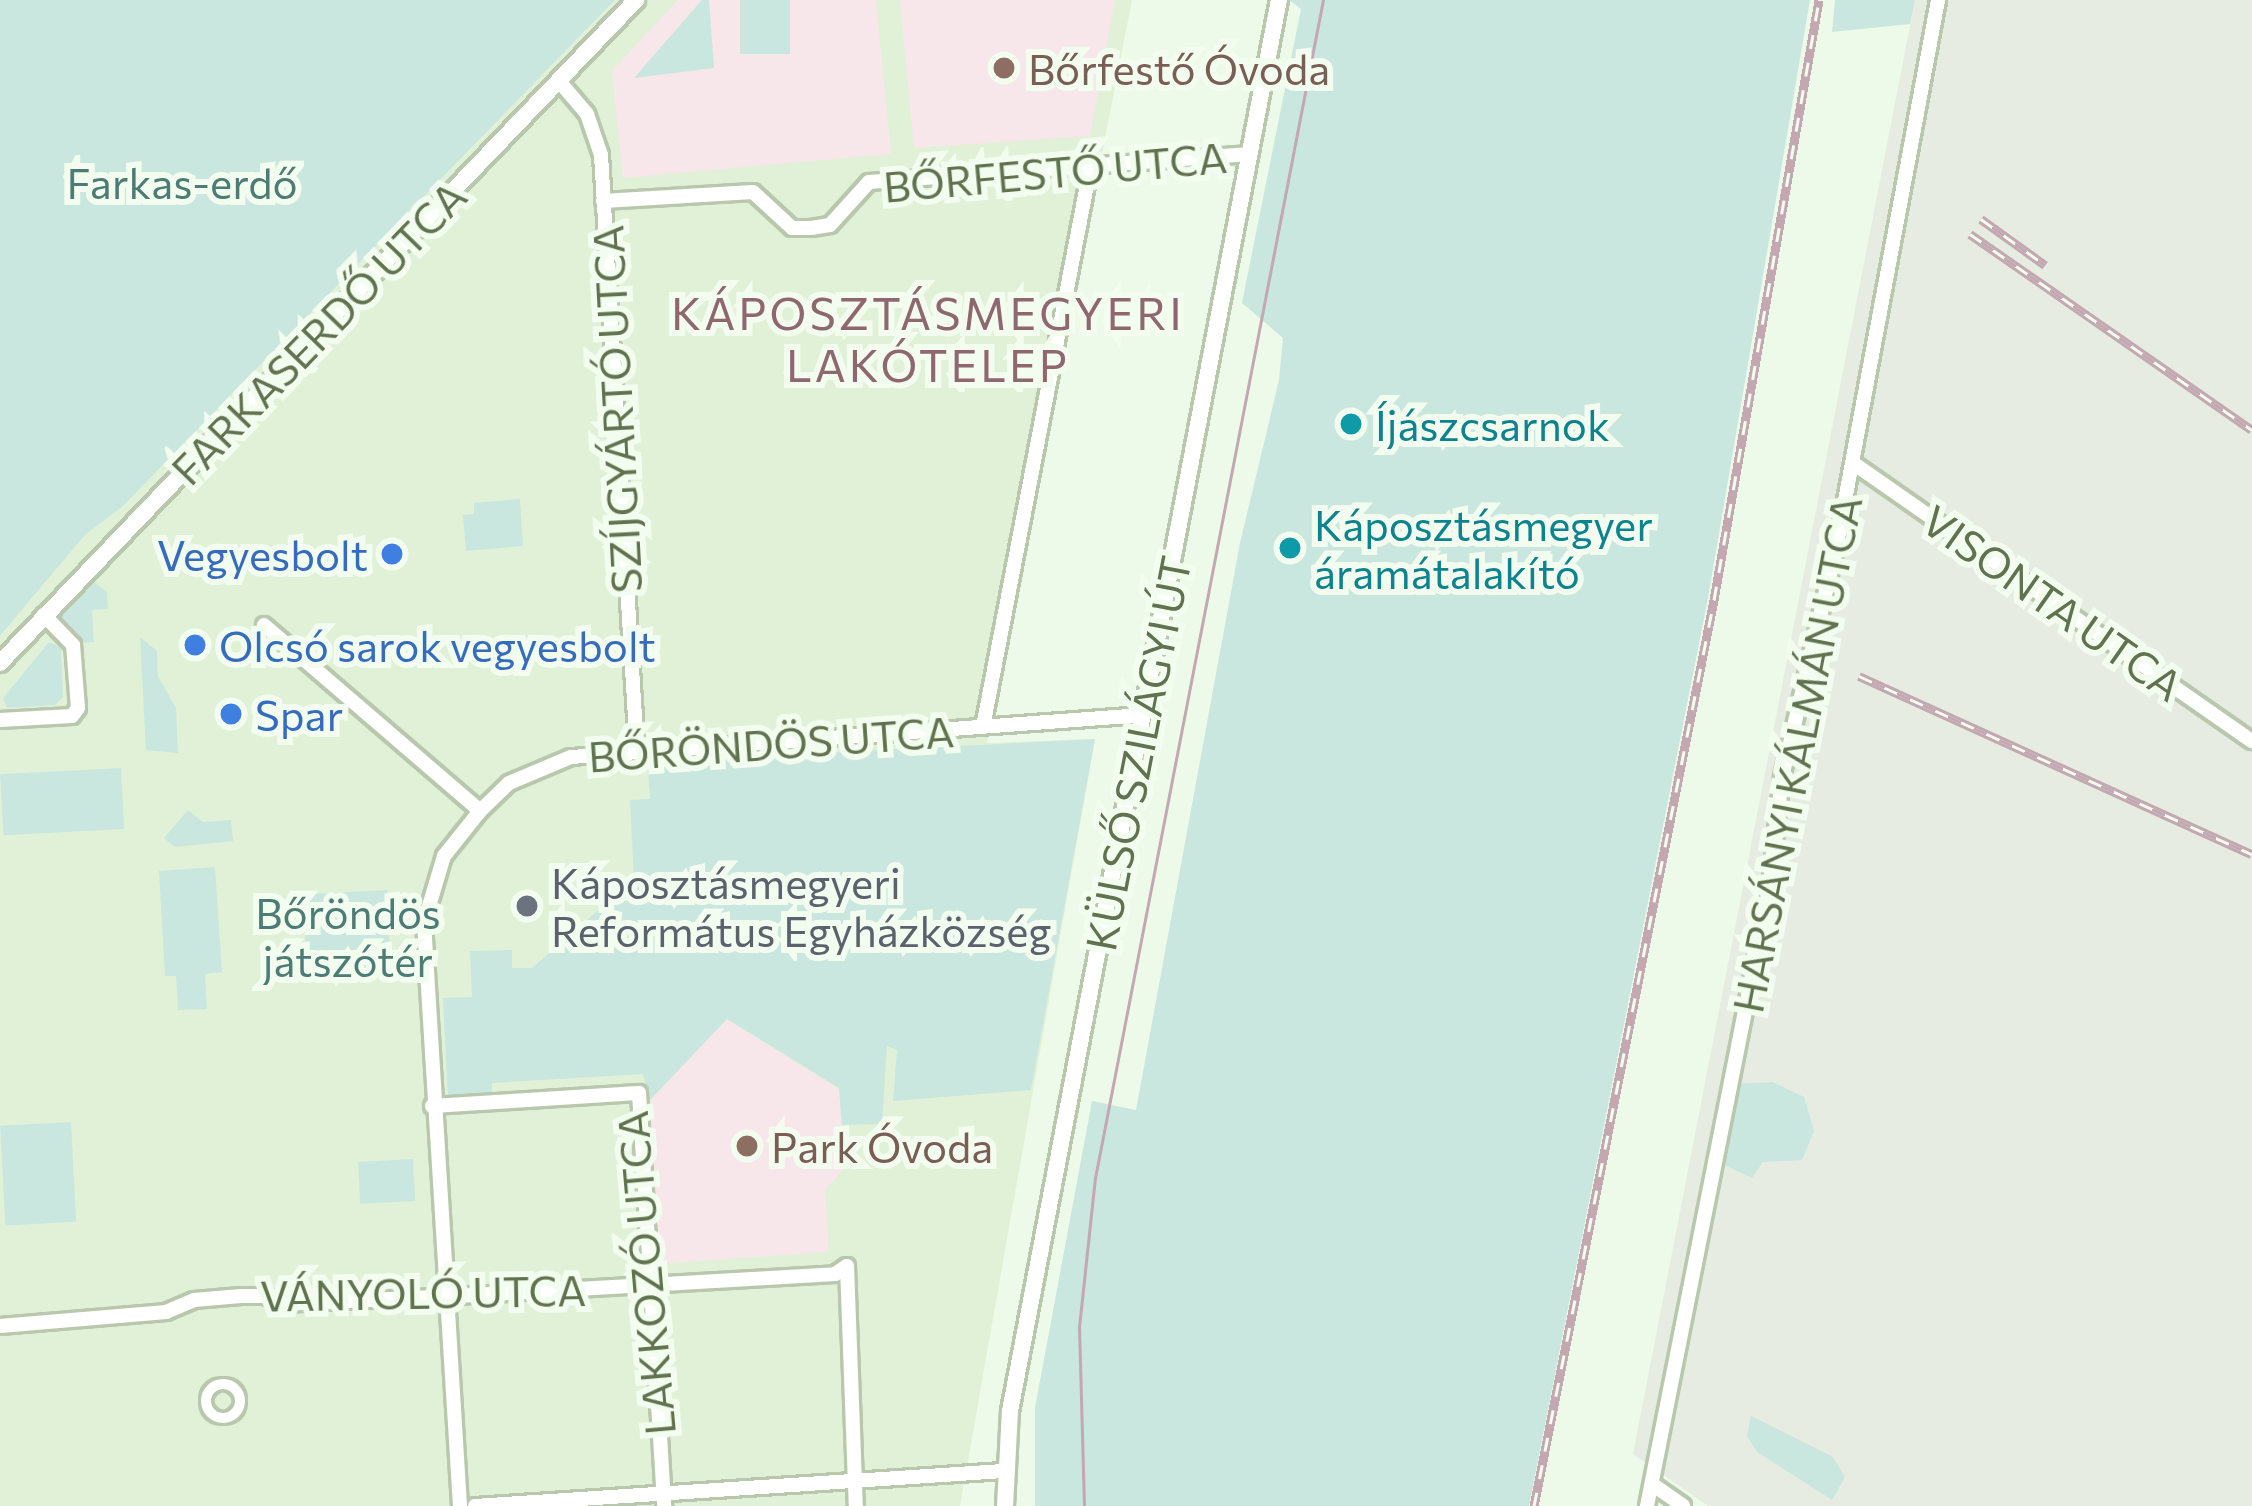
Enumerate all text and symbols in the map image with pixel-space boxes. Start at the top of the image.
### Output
place label: Bőrfestő Óvoda [1028,43,1330,93]
marker: Bőrfestő Óvoda [991,55,1017,81]
street label: BŐRFESTŐ UTCA [881,131,1229,211]
park label: Farkas-erdő [66,157,298,207]
street label: FARKASERDŐ UTCA [160,170,476,494]
street label: SZÍJGYÁRTÓ UTCA [581,224,651,594]
district label: KÁPOSZTÁSMEGYERI LAKÓTELEP [671,285,1185,391]
place label: Íjászcsarnok [1375,399,1610,449]
marker: Íjászcsarnok [1338,411,1364,437]
street label: HARSÁNYI KÁLMÁN UTCA [1721,491,1871,1017]
street label: VISONTA UTCA [1913,494,2193,710]
place label: Káposztásmegyer áramátalakító [1314,499,1653,598]
place label: Vegyesbolt [157,529,368,579]
marker: Káposztásmegyer áramátalakító [1277,535,1303,561]
marker: Vegyesbolt [379,541,405,567]
street label: KÜLSŐ SZILÁGYI ÚT [1074,551,1200,955]
place label: Olcsó sarok vegyesbolt [219,620,656,670]
marker: Olcsó sarok vegyesbolt [182,632,208,658]
place label: Spar [255,689,343,739]
marker: Spar [218,701,244,727]
street label: BŐRÖNDÖS UTCA [586,705,956,781]
place label: Káposztásmegyeri Református Egyházközség [551,857,1051,956]
park label: Bőröndös játszótér [255,887,441,986]
marker: Káposztásmegyeri Református Egyházközség [514,893,540,919]
street label: LAKKOZÓ UTCA [606,1109,684,1437]
place label: Park Óvoda [771,1121,993,1171]
marker: Park Óvoda [734,1133,760,1159]
street label: VÁNYOLÓ UTCA [260,1264,586,1320]

